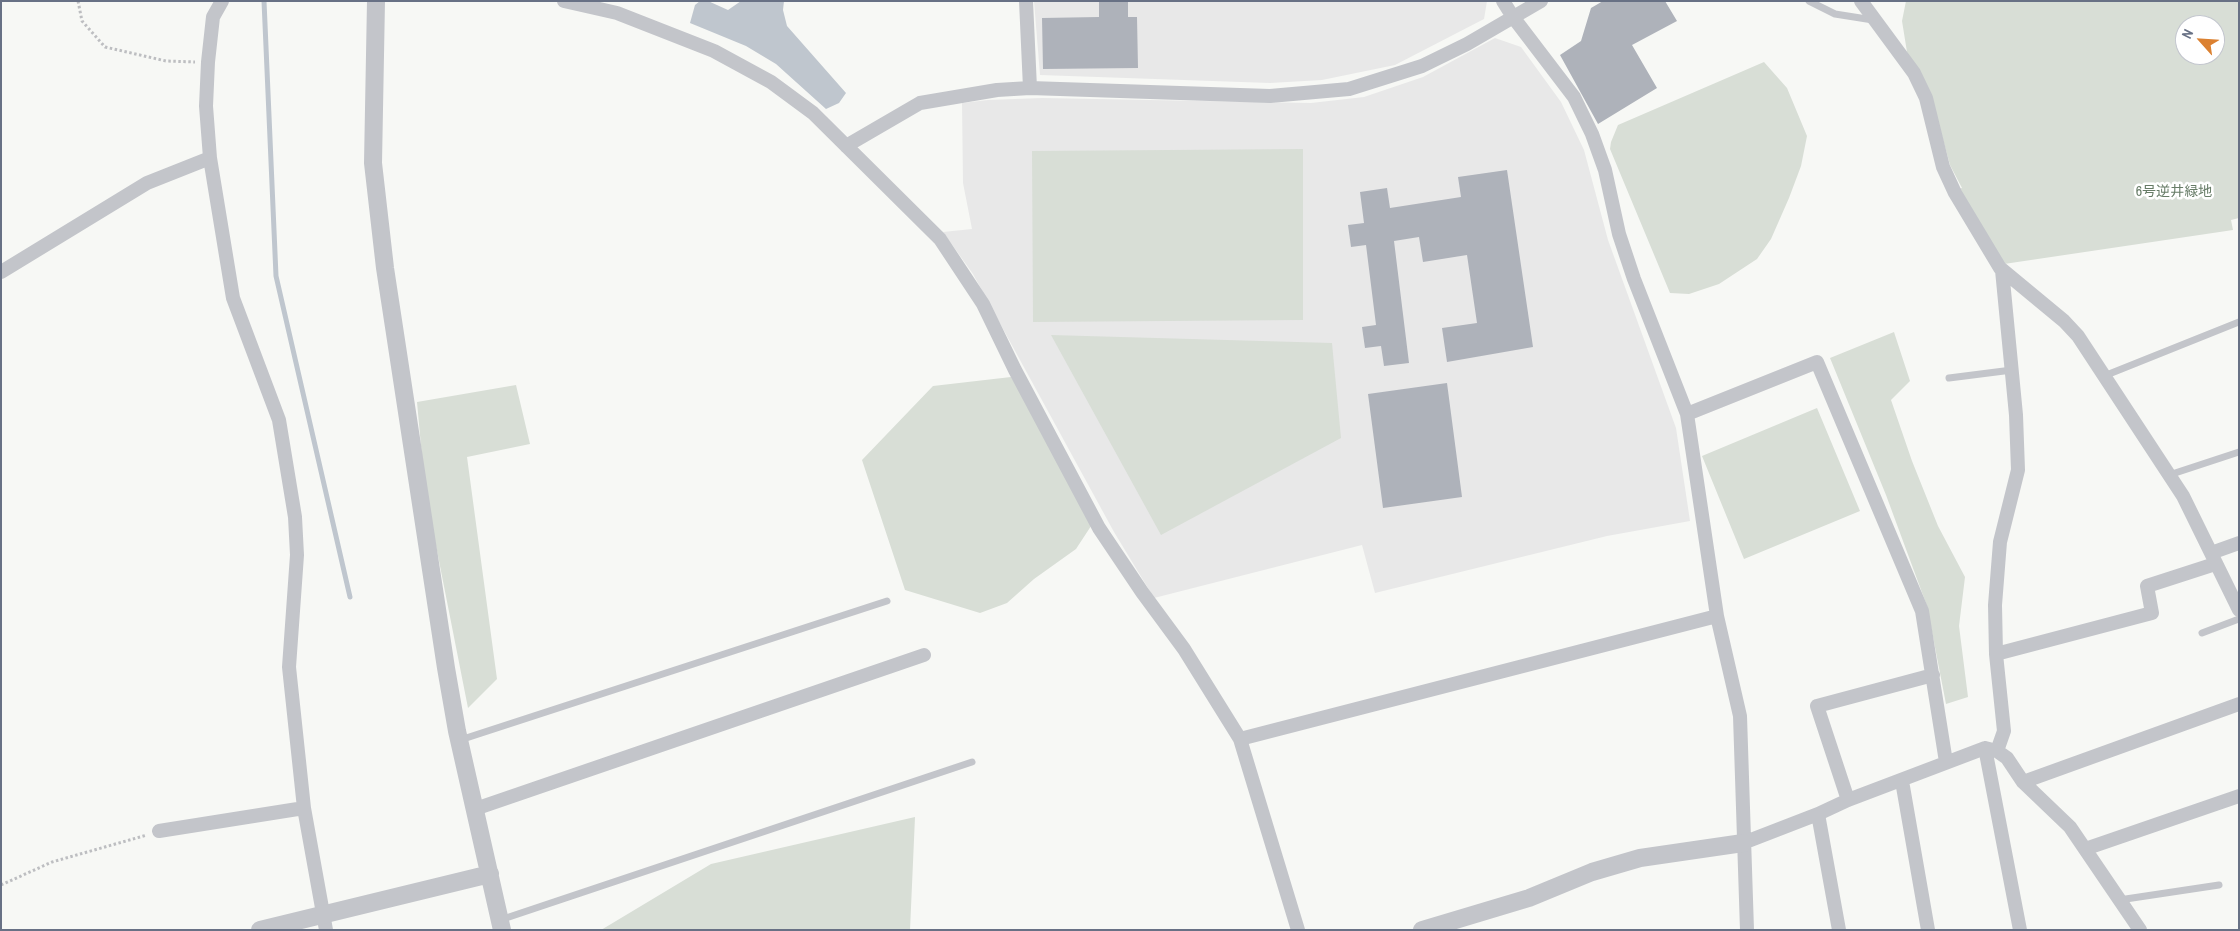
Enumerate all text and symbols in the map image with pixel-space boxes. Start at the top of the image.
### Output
north arrow [2175,15,2225,65]
text: N [2178,26,2197,42]
park label: 6号逆井緑地 [2136,184,2212,200]

